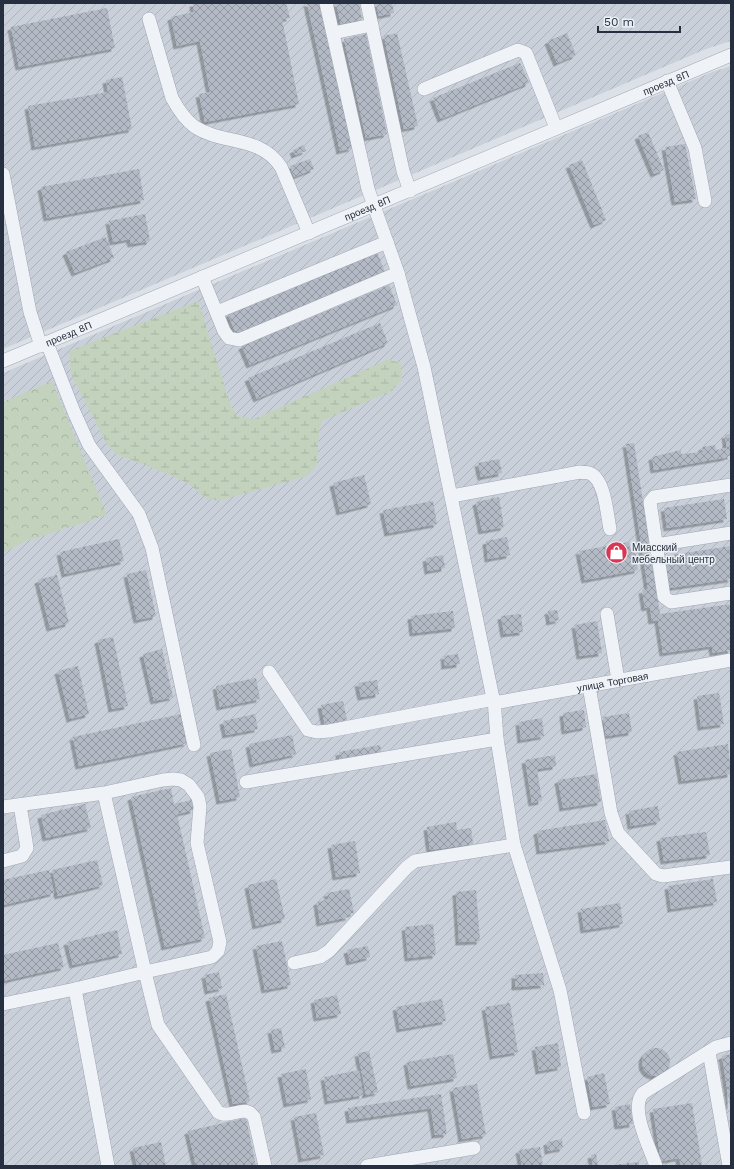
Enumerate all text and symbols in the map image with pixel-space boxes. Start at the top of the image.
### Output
scale bar [598,8,680,34]
text: 50 m [604,15,634,29]
street label: проезд 8П [641,68,690,97]
street label: проезд 8П [342,193,392,222]
street label: проезд 8П [44,319,93,348]
shop icon: Миасский мебельный центр [604,540,630,566]
place label: Миасский мебельный центр [632,542,715,565]
street label: улица Торговая [576,670,649,693]

